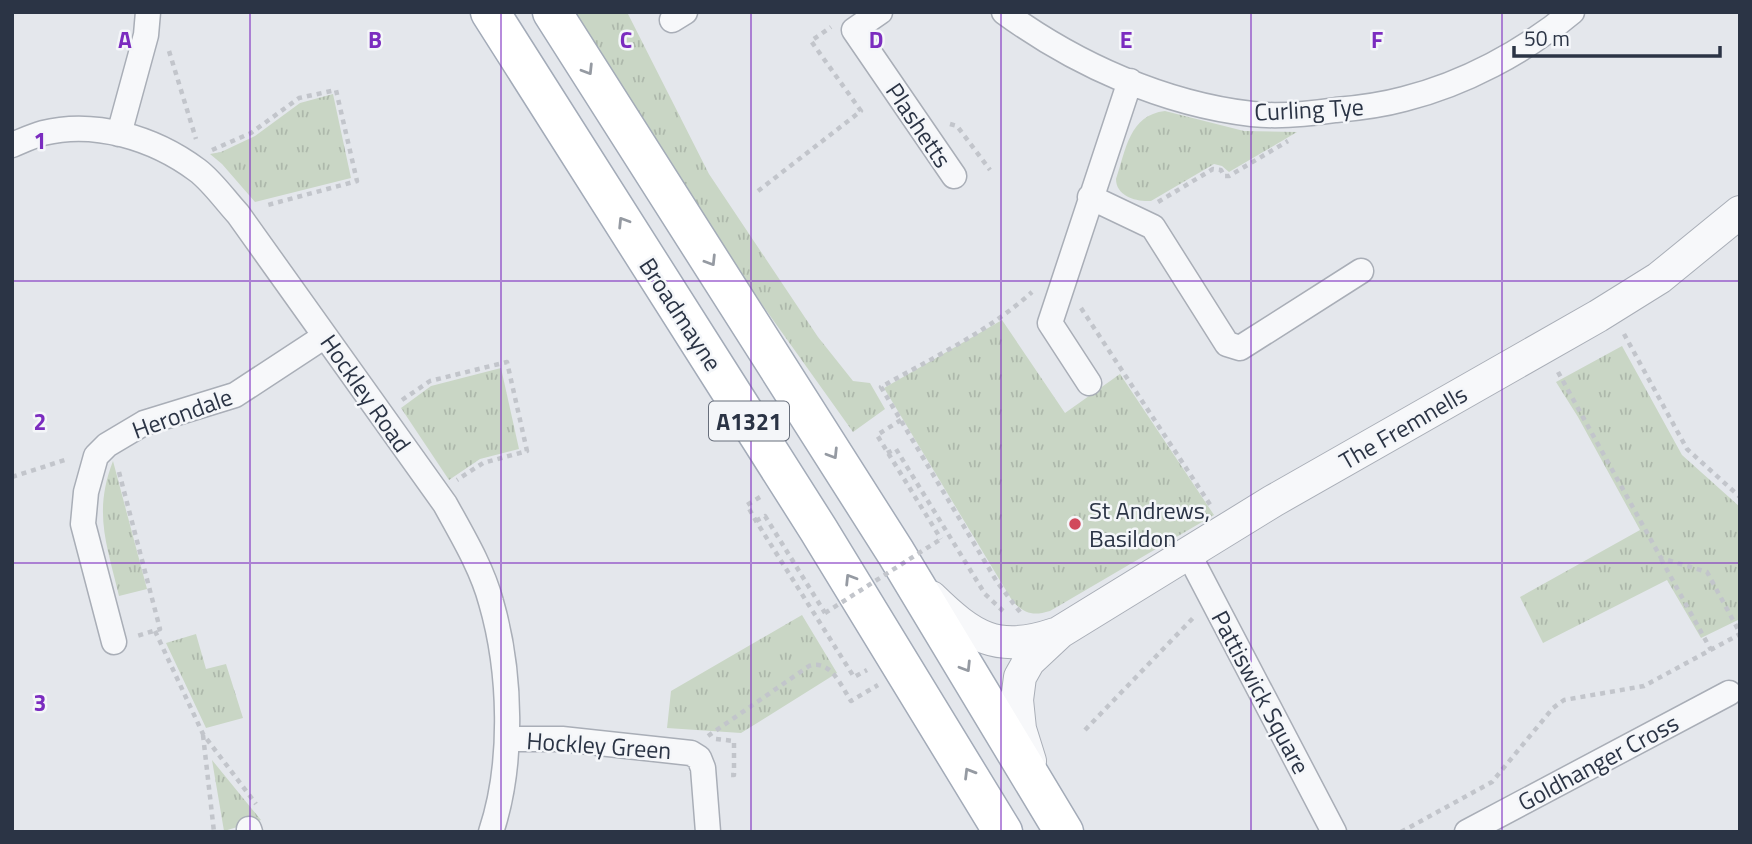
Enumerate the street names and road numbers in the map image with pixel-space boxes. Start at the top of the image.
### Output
street label: Plashetts [877,75,961,175]
street label: Curling Tye [1253,88,1365,130]
street label: Broadmayne [631,250,731,378]
street label: Hockley Road [312,327,420,459]
street label: The Fremnells [1332,376,1474,478]
street label: Herondale [127,378,237,448]
road number: A1321 [709,402,789,440]
street label: Pattiswick Square [1203,604,1319,780]
street label: Goldhanger Cross [1511,704,1685,820]
street label: Hockley Green [525,722,673,768]

